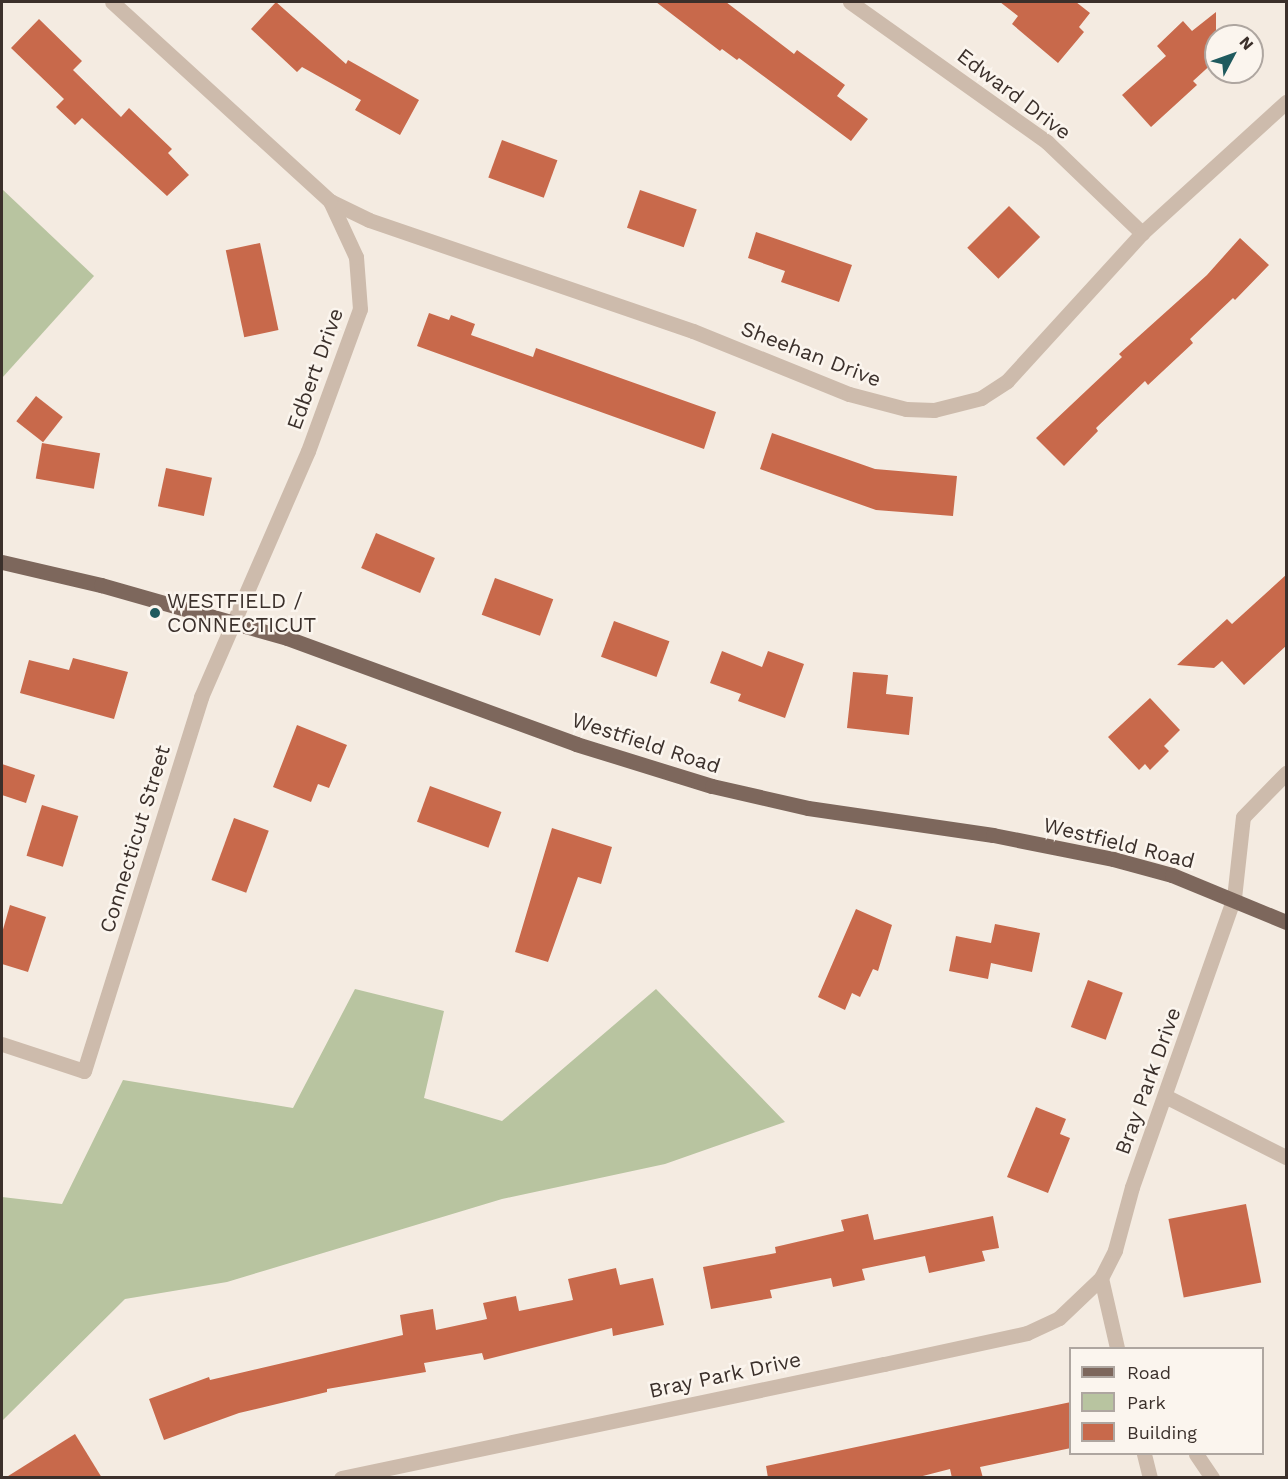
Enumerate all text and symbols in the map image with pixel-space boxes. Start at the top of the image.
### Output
north arrow [1204,24,1264,84]
text: N [1235,32,1258,54]
street label: Edward Drive [952,43,1076,145]
street label: Edbert Drive [281,305,349,433]
street label: Sheehan Drive [737,316,885,392]
place label: WESTFIELD / CONNECTICUT [167,588,316,638]
marker: WESTFIELD / CONNECTICUT [148,606,162,620]
street label: Westfield Road [568,707,724,779]
street label: Connecticut Street [94,742,176,936]
street label: Westfield Road [1041,812,1197,874]
street label: Bray Park Drive [1110,1003,1186,1159]
street label: Bray Park Drive [646,1346,804,1404]
legend [1069,1347,1264,1455]
text: Road [1127,1362,1171,1383]
text: Park [1127,1392,1166,1413]
text: Building [1127,1422,1197,1443]

